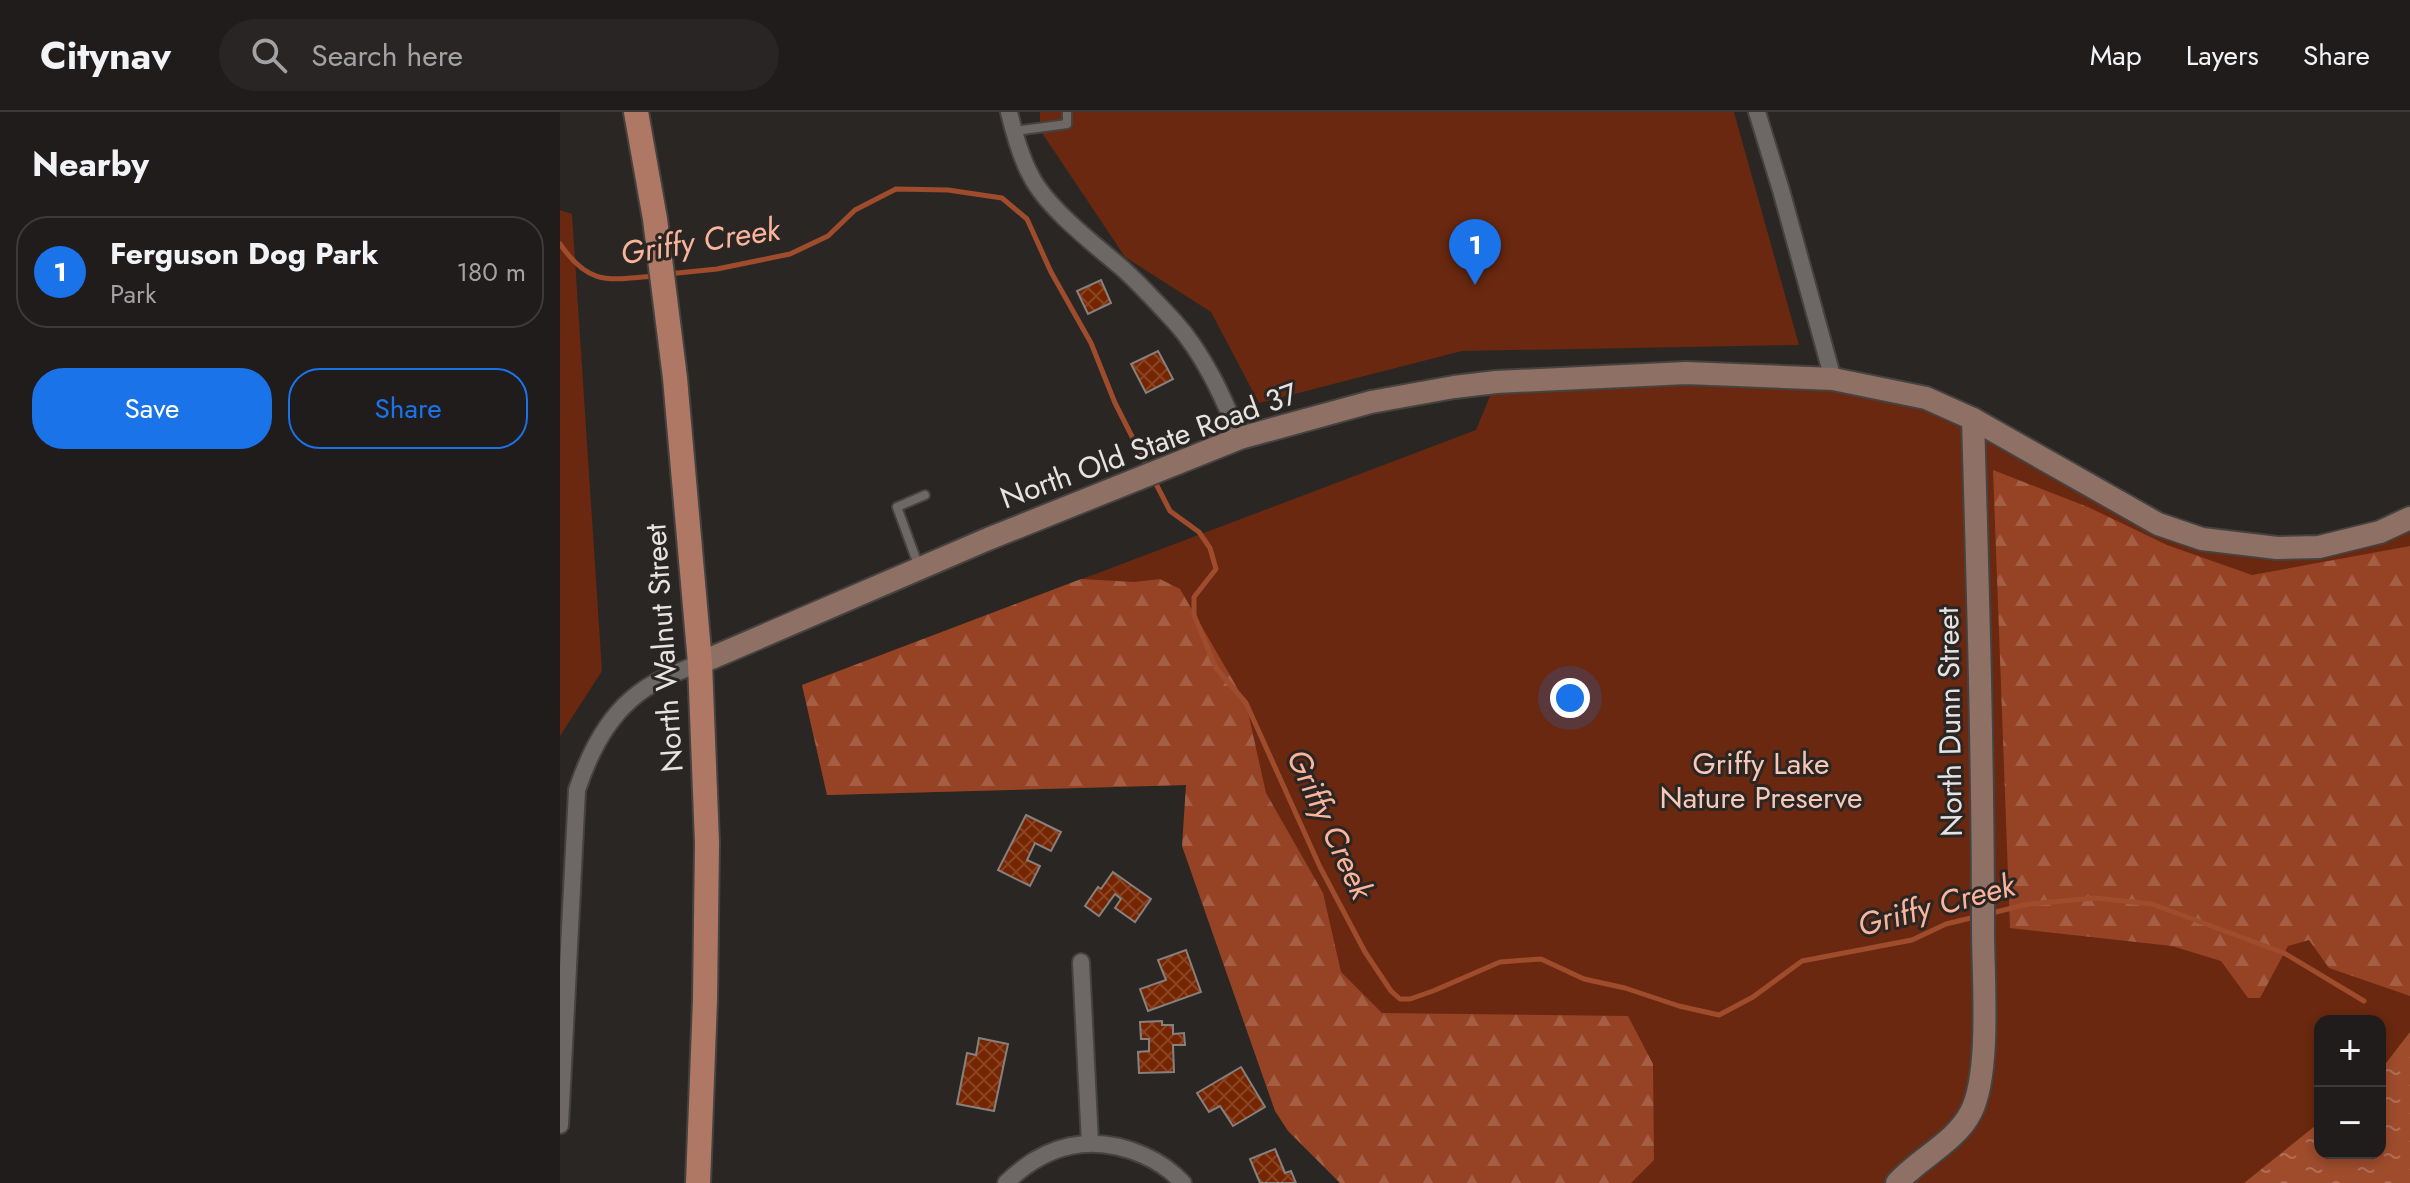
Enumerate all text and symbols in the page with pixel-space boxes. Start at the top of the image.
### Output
search box [219,19,779,91]
text: Citynav [40,28,171,83]
icon: search [247,33,291,77]
text: Search here [311,34,463,77]
text: Map [2090,35,2142,76]
text: Layers [2186,35,2259,76]
text: Share [2303,35,2370,76]
text: Nearby [32,140,149,189]
water label: Griffy Creek [617,205,784,276]
pin: 1 [1449,219,1501,285]
text: Ferguson Dog Park [110,232,379,275]
text: 1 [53,253,67,291]
text: 180 m [456,253,526,291]
text: Park [110,275,156,313]
button: Save [32,368,272,449]
button: Share [288,368,528,449]
street label: North Old State Road 37 [994,372,1304,519]
street label: North Walnut Street [633,521,694,774]
street label: North Dunn Street [1926,606,1973,837]
your location [1550,678,1590,718]
water label: Griffy Creek [1275,741,1385,908]
park label: Griffy Lake Nature Preserve [1660,742,1862,819]
water label: Griffy Creek [1852,862,2021,948]
map controls [2314,1015,2386,1159]
button: + [2314,1015,2386,1087]
button: − [2314,1087,2386,1159]

